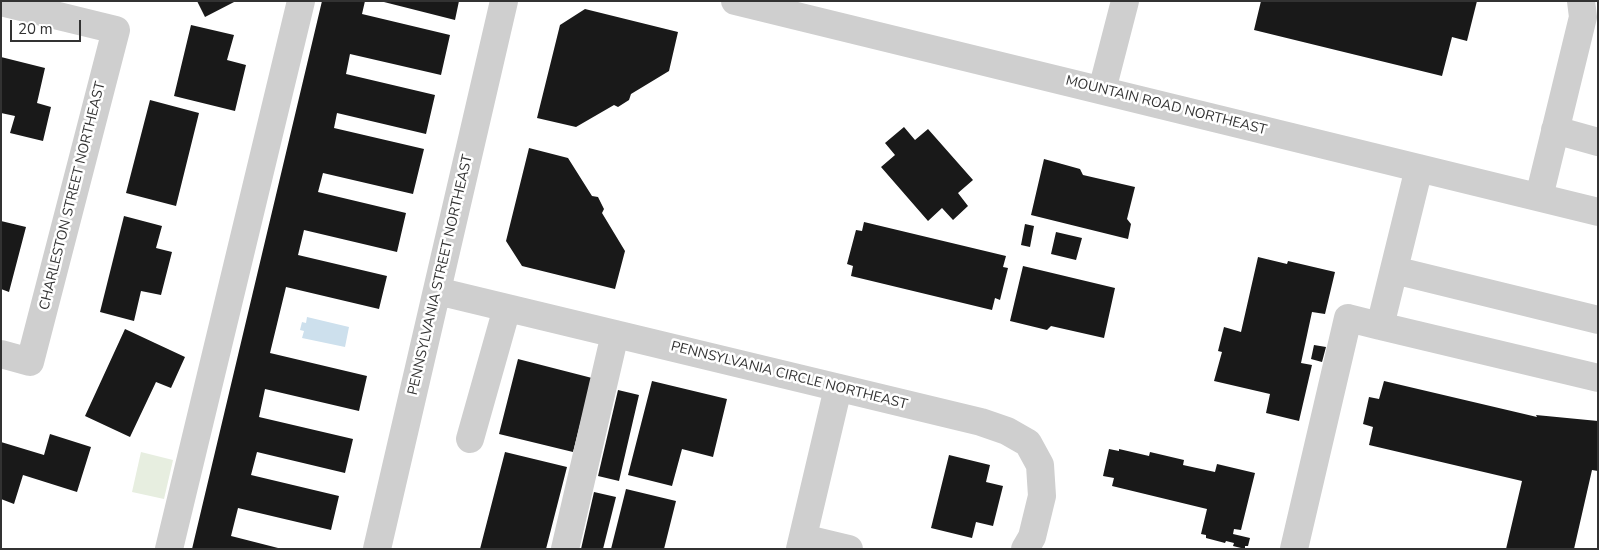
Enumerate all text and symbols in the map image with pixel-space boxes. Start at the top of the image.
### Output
scale bar [12,10,84,42]
text: 20 m [18,19,53,39]
street label: MOUNTAIN ROAD NORTHEAST [1064,73,1268,139]
street label: CHARLESTON STREET NORTHEAST [36,80,110,312]
street label: PENNSYLVANIA STREET NORTHEAST [405,153,477,397]
street label: PENNSYLVANIA CIRCLE NORTHEAST [669,338,909,414]

